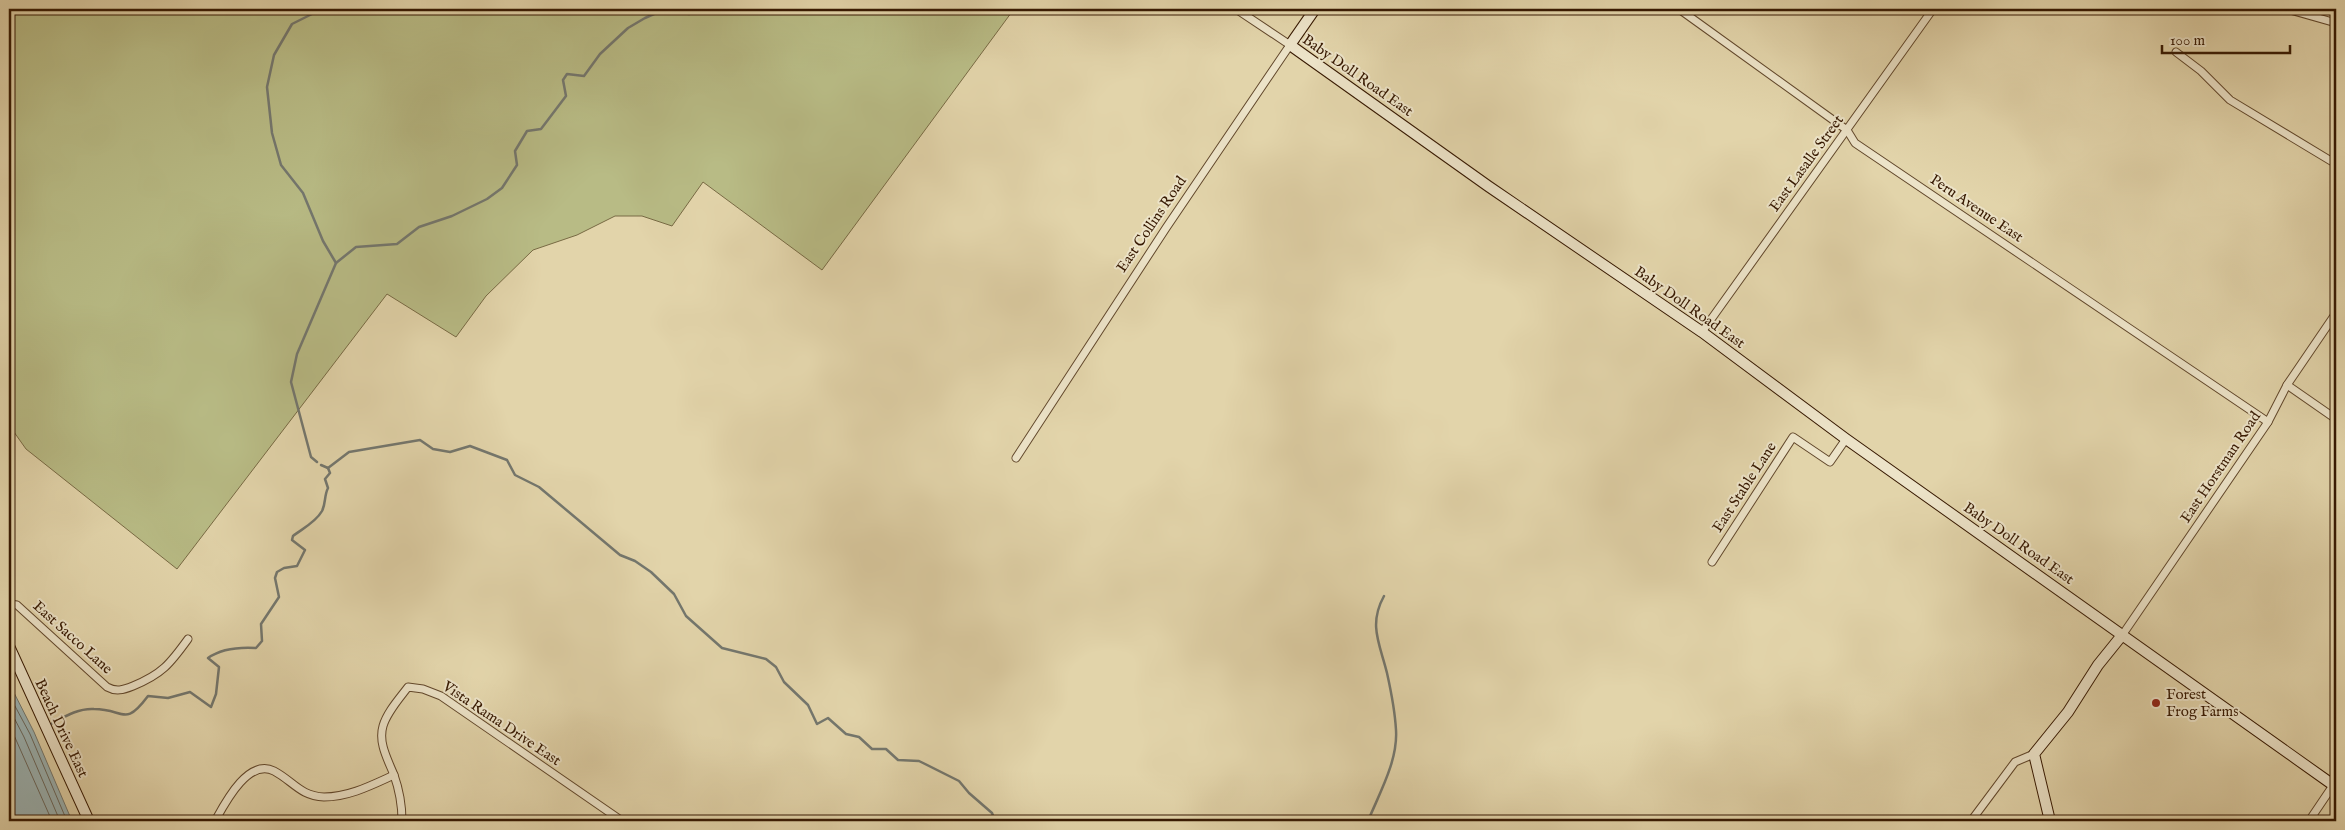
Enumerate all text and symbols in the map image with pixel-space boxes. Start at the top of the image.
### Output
scale bar [2162,22,2290,54]
street label: Baby Doll Road East [1299,30,1417,121]
text: 100 m [2170,31,2206,50]
street label: East Lasalle Street [1765,111,1848,215]
street label: Peru Avenue East [1927,170,2027,247]
street label: East Collins Road [1112,172,1191,276]
street label: Baby Doll Road East [1631,262,1749,353]
street label: East Horstman Road [2176,407,2265,527]
street label: East Stable Lane [1708,438,1781,536]
street label: Baby Doll Road East [1960,498,2078,589]
street label: East Sacco Lane [29,597,117,678]
street label: Beach Drive East [30,676,93,780]
street label: Vista Rama Drive East [438,676,565,770]
place label: Forest Frog Farms [2166,685,2238,721]
marker: Forest Frog Farms [2150,697,2162,709]

